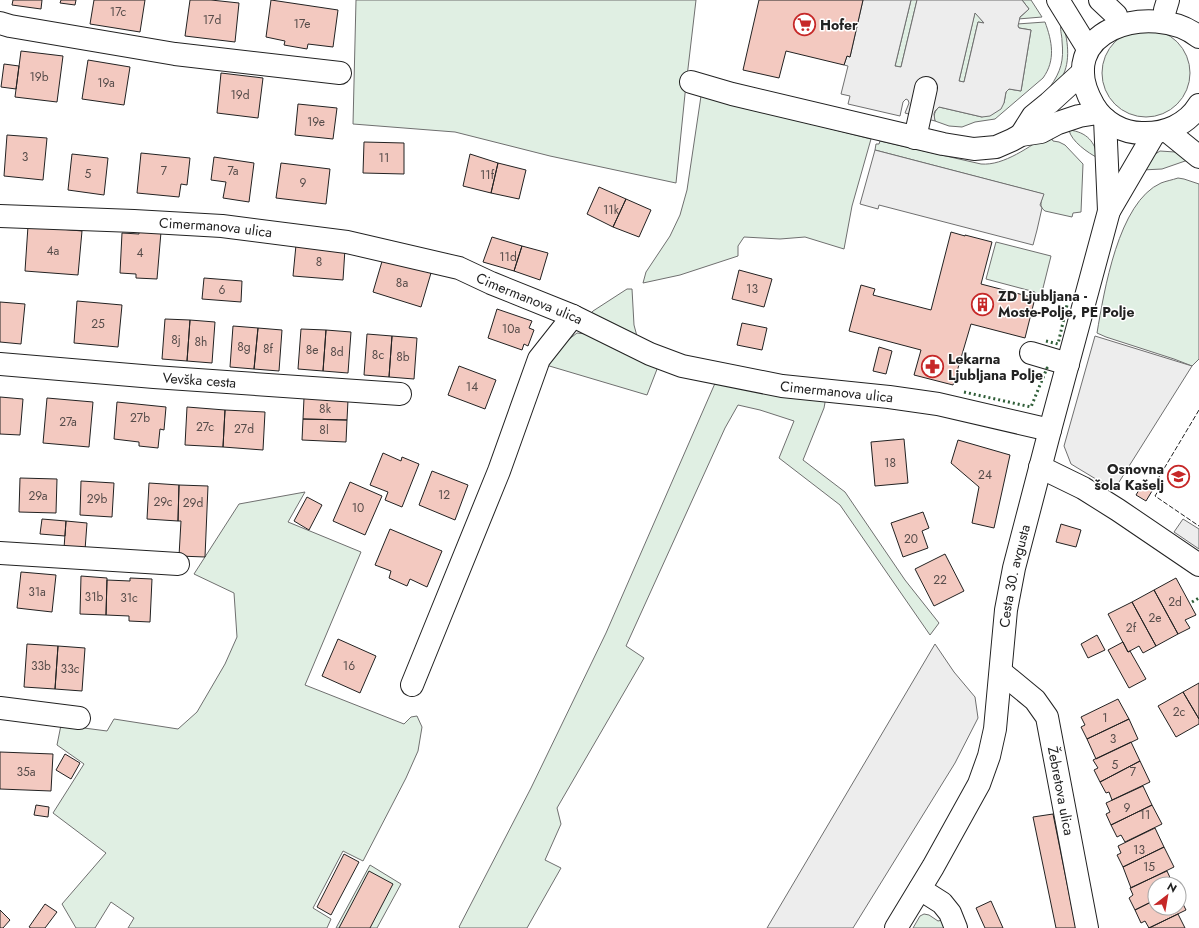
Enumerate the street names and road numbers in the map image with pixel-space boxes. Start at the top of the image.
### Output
street label: Cimermanova ulica [159,212,273,242]
street label: Cimermanova ulica [473,267,586,329]
street label: Vevška cesta [162,368,237,393]
street label: Cimermanova ulica [779,376,895,407]
street label: Cesta 30. avgusta [994,522,1035,628]
street label: Žebretova ulica [1043,745,1079,837]

